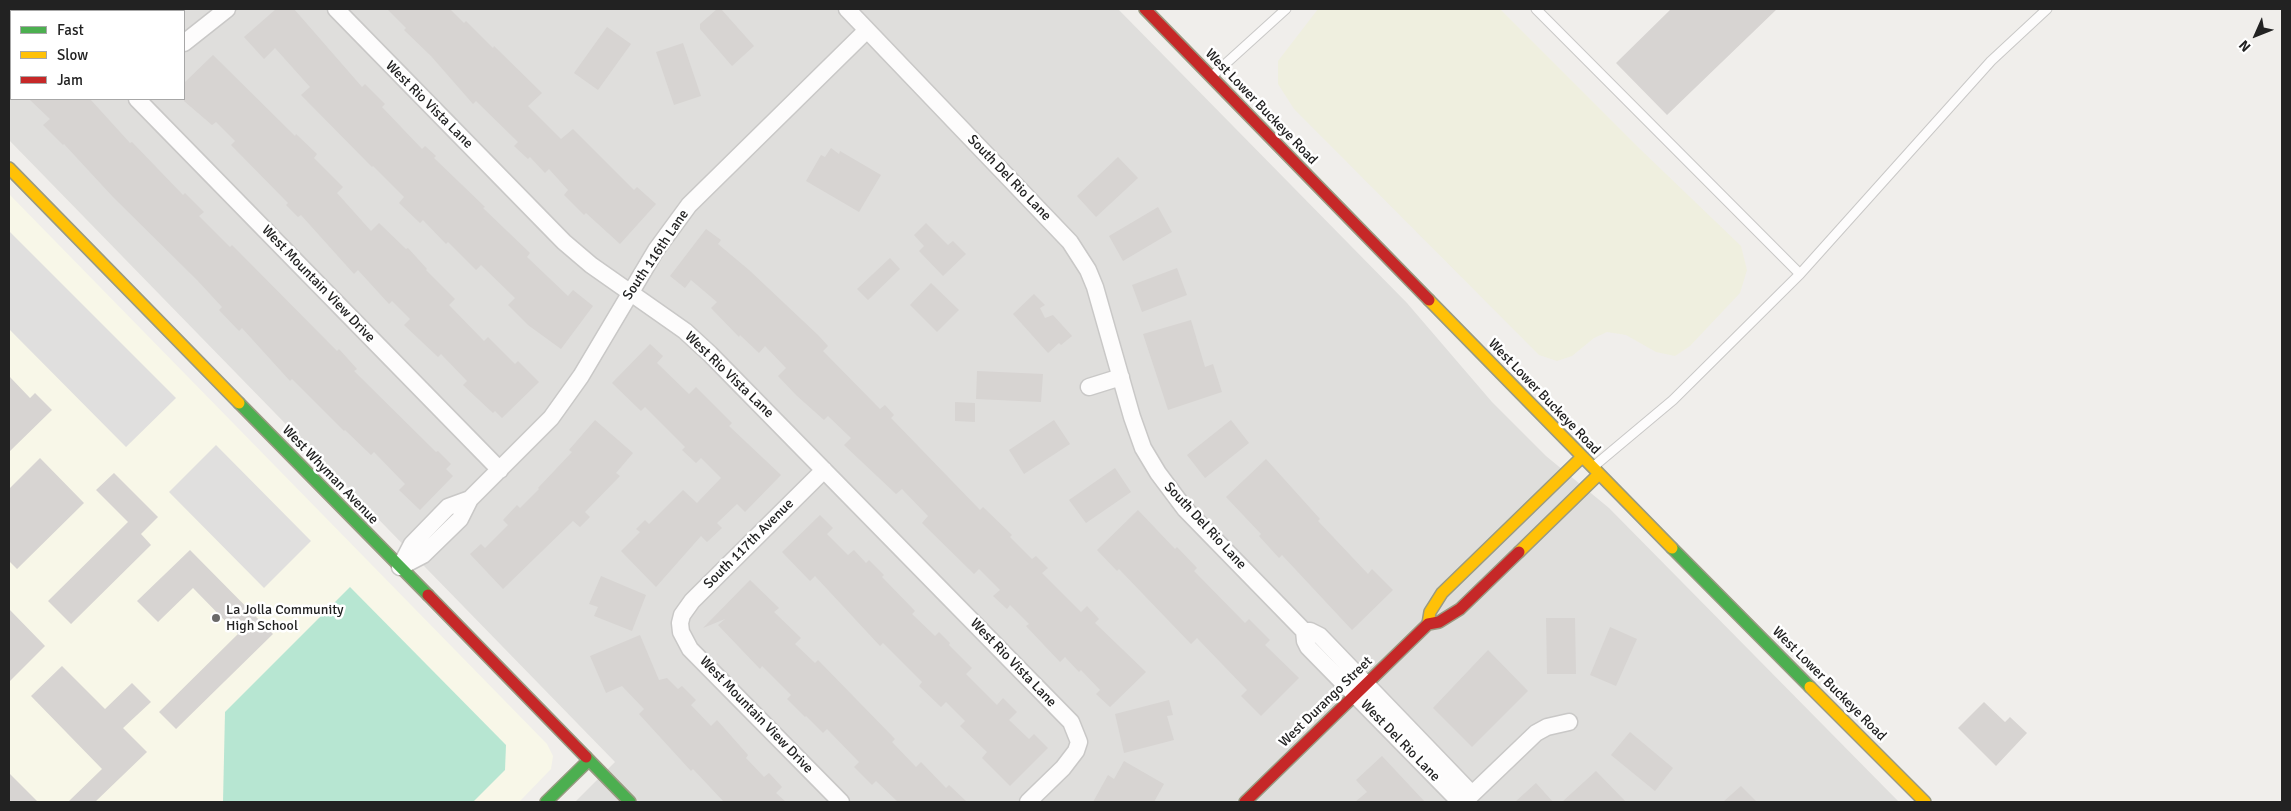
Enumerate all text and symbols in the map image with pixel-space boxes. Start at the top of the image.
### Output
legend [10,10,185,100]
north arrow [2231,10,2281,60]
text: Fast [57,21,84,39]
text: N [2235,36,2254,55]
text: Slow [57,46,88,64]
street label: West Lower Buckeye Road [1201,46,1321,168]
street label: West Rio Vista Lane [382,58,476,152]
text: Jam [57,71,83,89]
street label: South Del Rio Lane [964,132,1054,224]
street label: South 116th Lane [620,207,692,303]
street label: West Mountain View Drive [258,222,378,346]
street label: West Rio Vista Lane [681,328,777,422]
street label: West Lower Buckeye Road [1484,336,1604,458]
street label: West Whyman Avenue [278,422,382,528]
street label: South Del Rio Lane [1160,479,1250,573]
street label: South 117th Avenue [700,495,798,593]
place label: La Jolla Community High School [226,602,344,634]
marker: La Jolla Community High School [210,612,222,624]
street label: West Rio Vista Lane [966,615,1060,711]
street label: West Lower Buckeye Road [1768,623,1890,745]
street label: West Mountain View Drive [696,653,816,777]
street label: West Durango Street [1276,653,1376,751]
street label: West Del Rio Lane [1357,697,1443,785]

